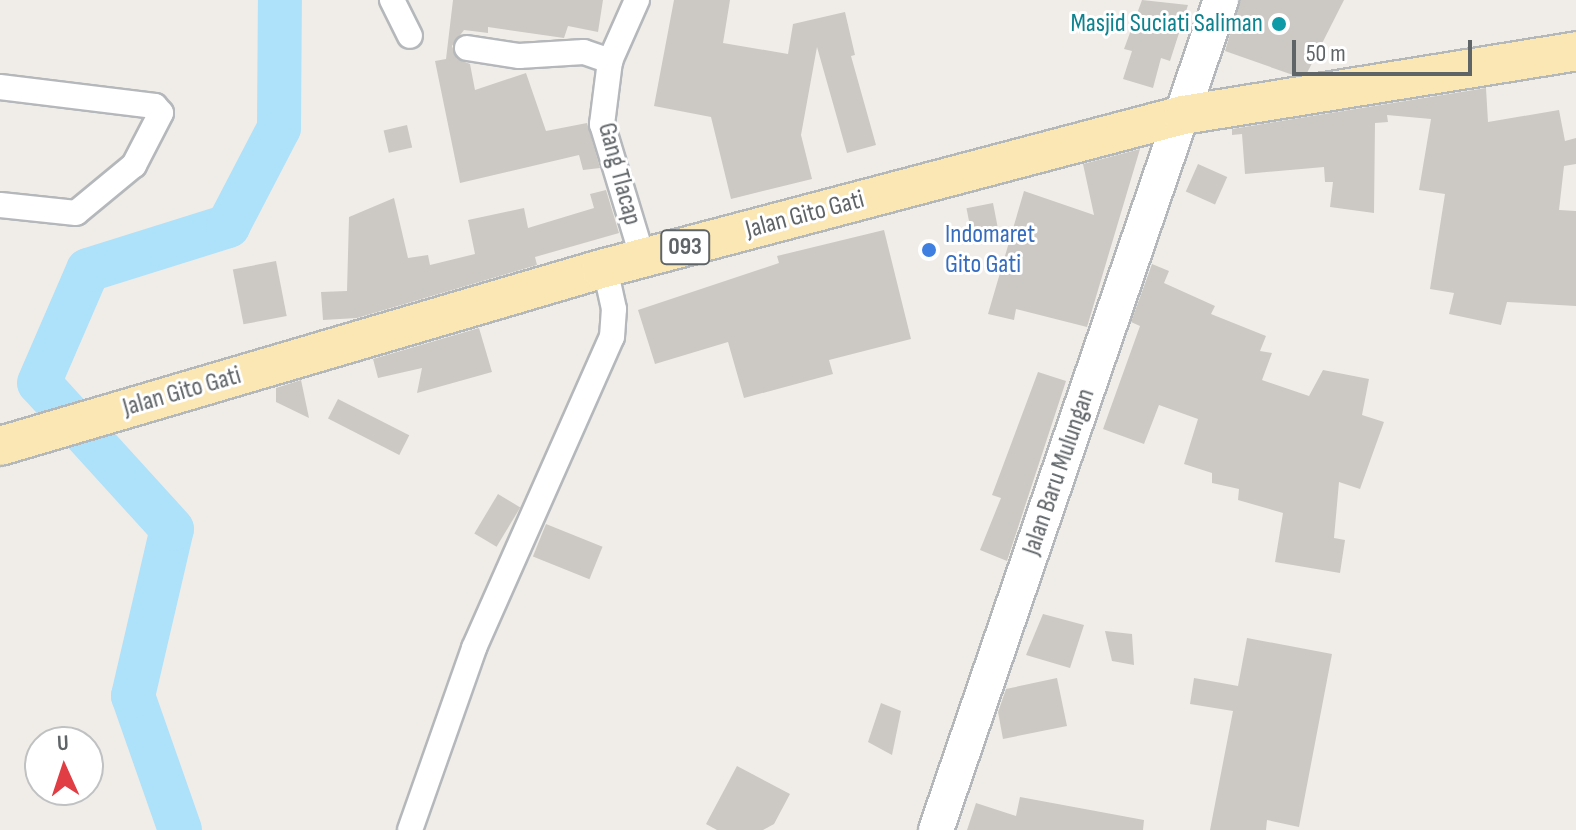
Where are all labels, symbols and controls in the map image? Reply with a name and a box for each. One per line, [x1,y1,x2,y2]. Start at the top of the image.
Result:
place label: Masjid Suciati Saliman [1070,8,1263,40]
marker: Masjid Suciati Saliman [1270,15,1288,33]
scale bar [1296,24,1476,74]
text: 50 m [1306,39,1346,68]
street label: Gang Tlacap [590,119,648,229]
street label: Jalan Gito Gati [742,184,868,246]
place label: Indomaret Gito Gati [945,219,1035,280]
road number: 093 [659,227,711,267]
marker: Indomaret Gito Gati [920,241,938,259]
street label: Jalan Gito Gati [119,360,245,424]
street label: Jalan Baru Mulungan [1016,385,1102,559]
north arrow [24,726,104,806]
text: U [56,730,69,757]

